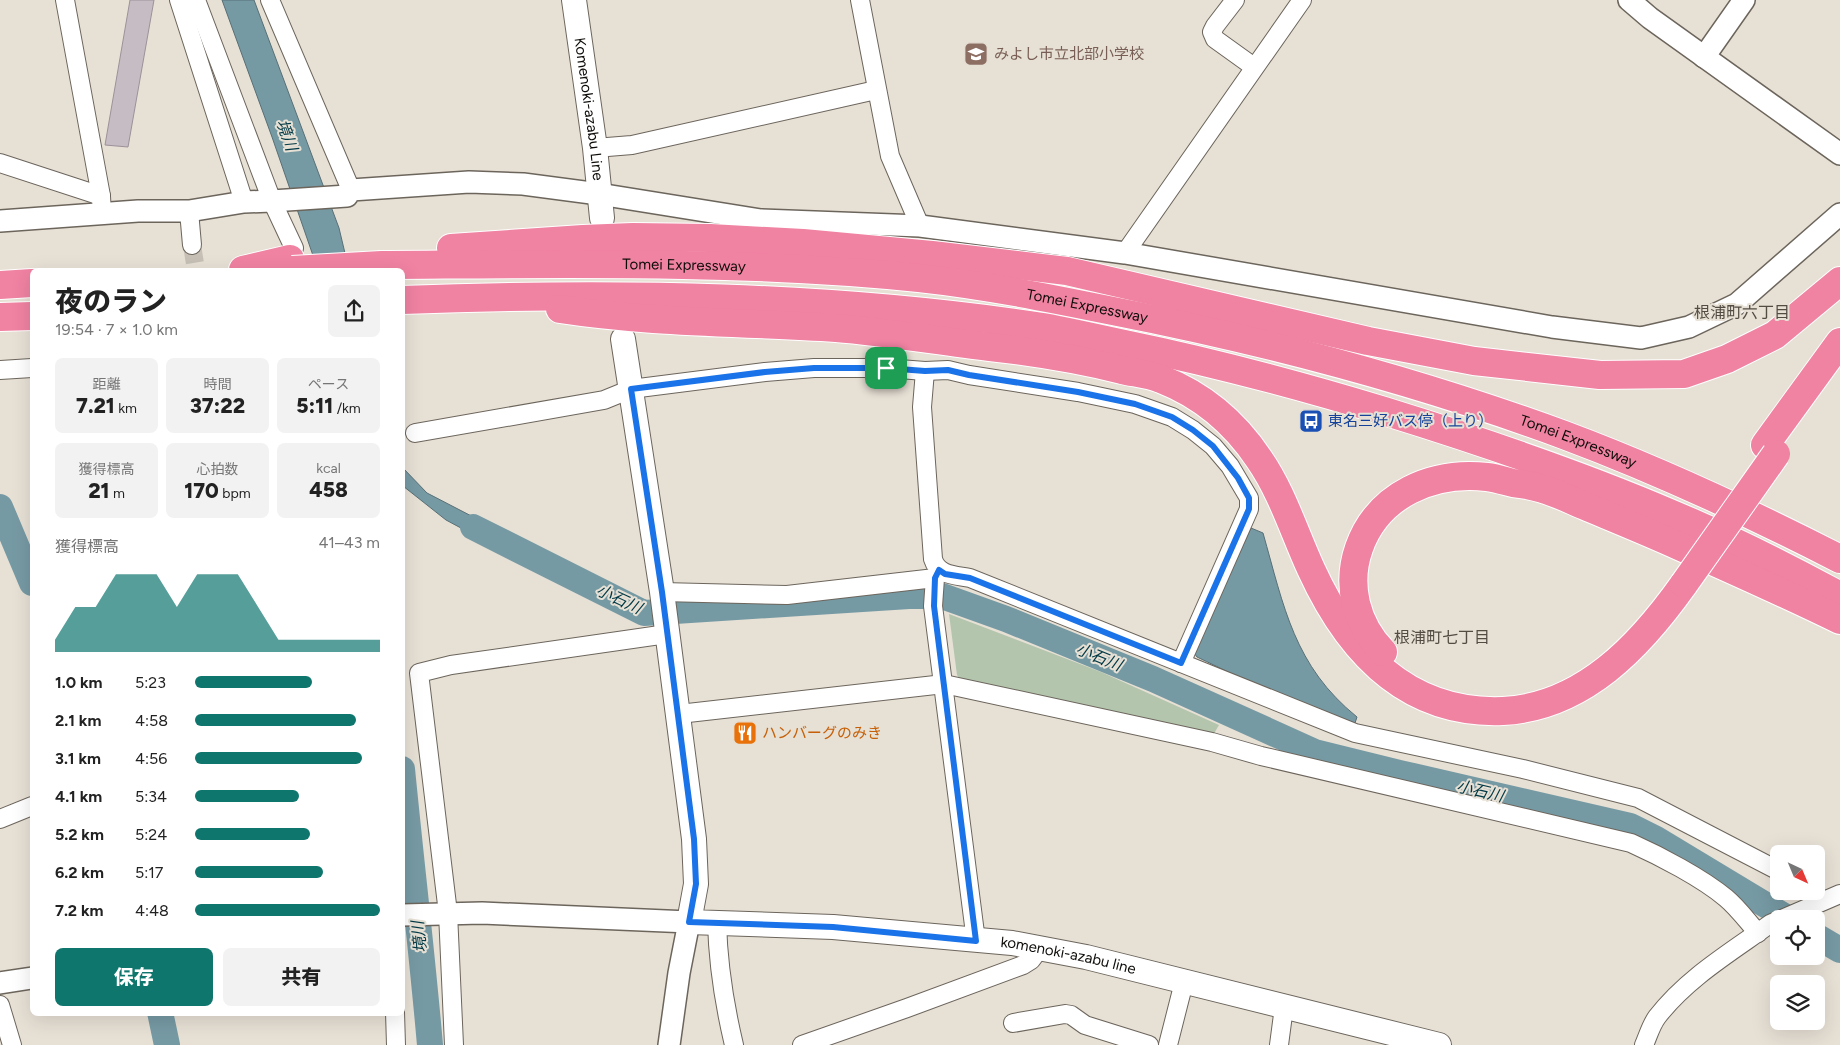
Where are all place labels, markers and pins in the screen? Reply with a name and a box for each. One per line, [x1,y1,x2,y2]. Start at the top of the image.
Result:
school or university icon: みよし市立北部小学校 [963,41,989,67]
place label: みよし市立北部小学校 [994,45,1144,63]
pin [865,347,907,389]
bus stop icon: 東名三好バス停（上り） [1298,408,1324,434]
place label: 東名三好バス停（上り） [1328,412,1493,430]
restaurant icon: ハンバーグのみき [732,720,758,746]
place label: ハンバーグのみき [762,724,882,742]

